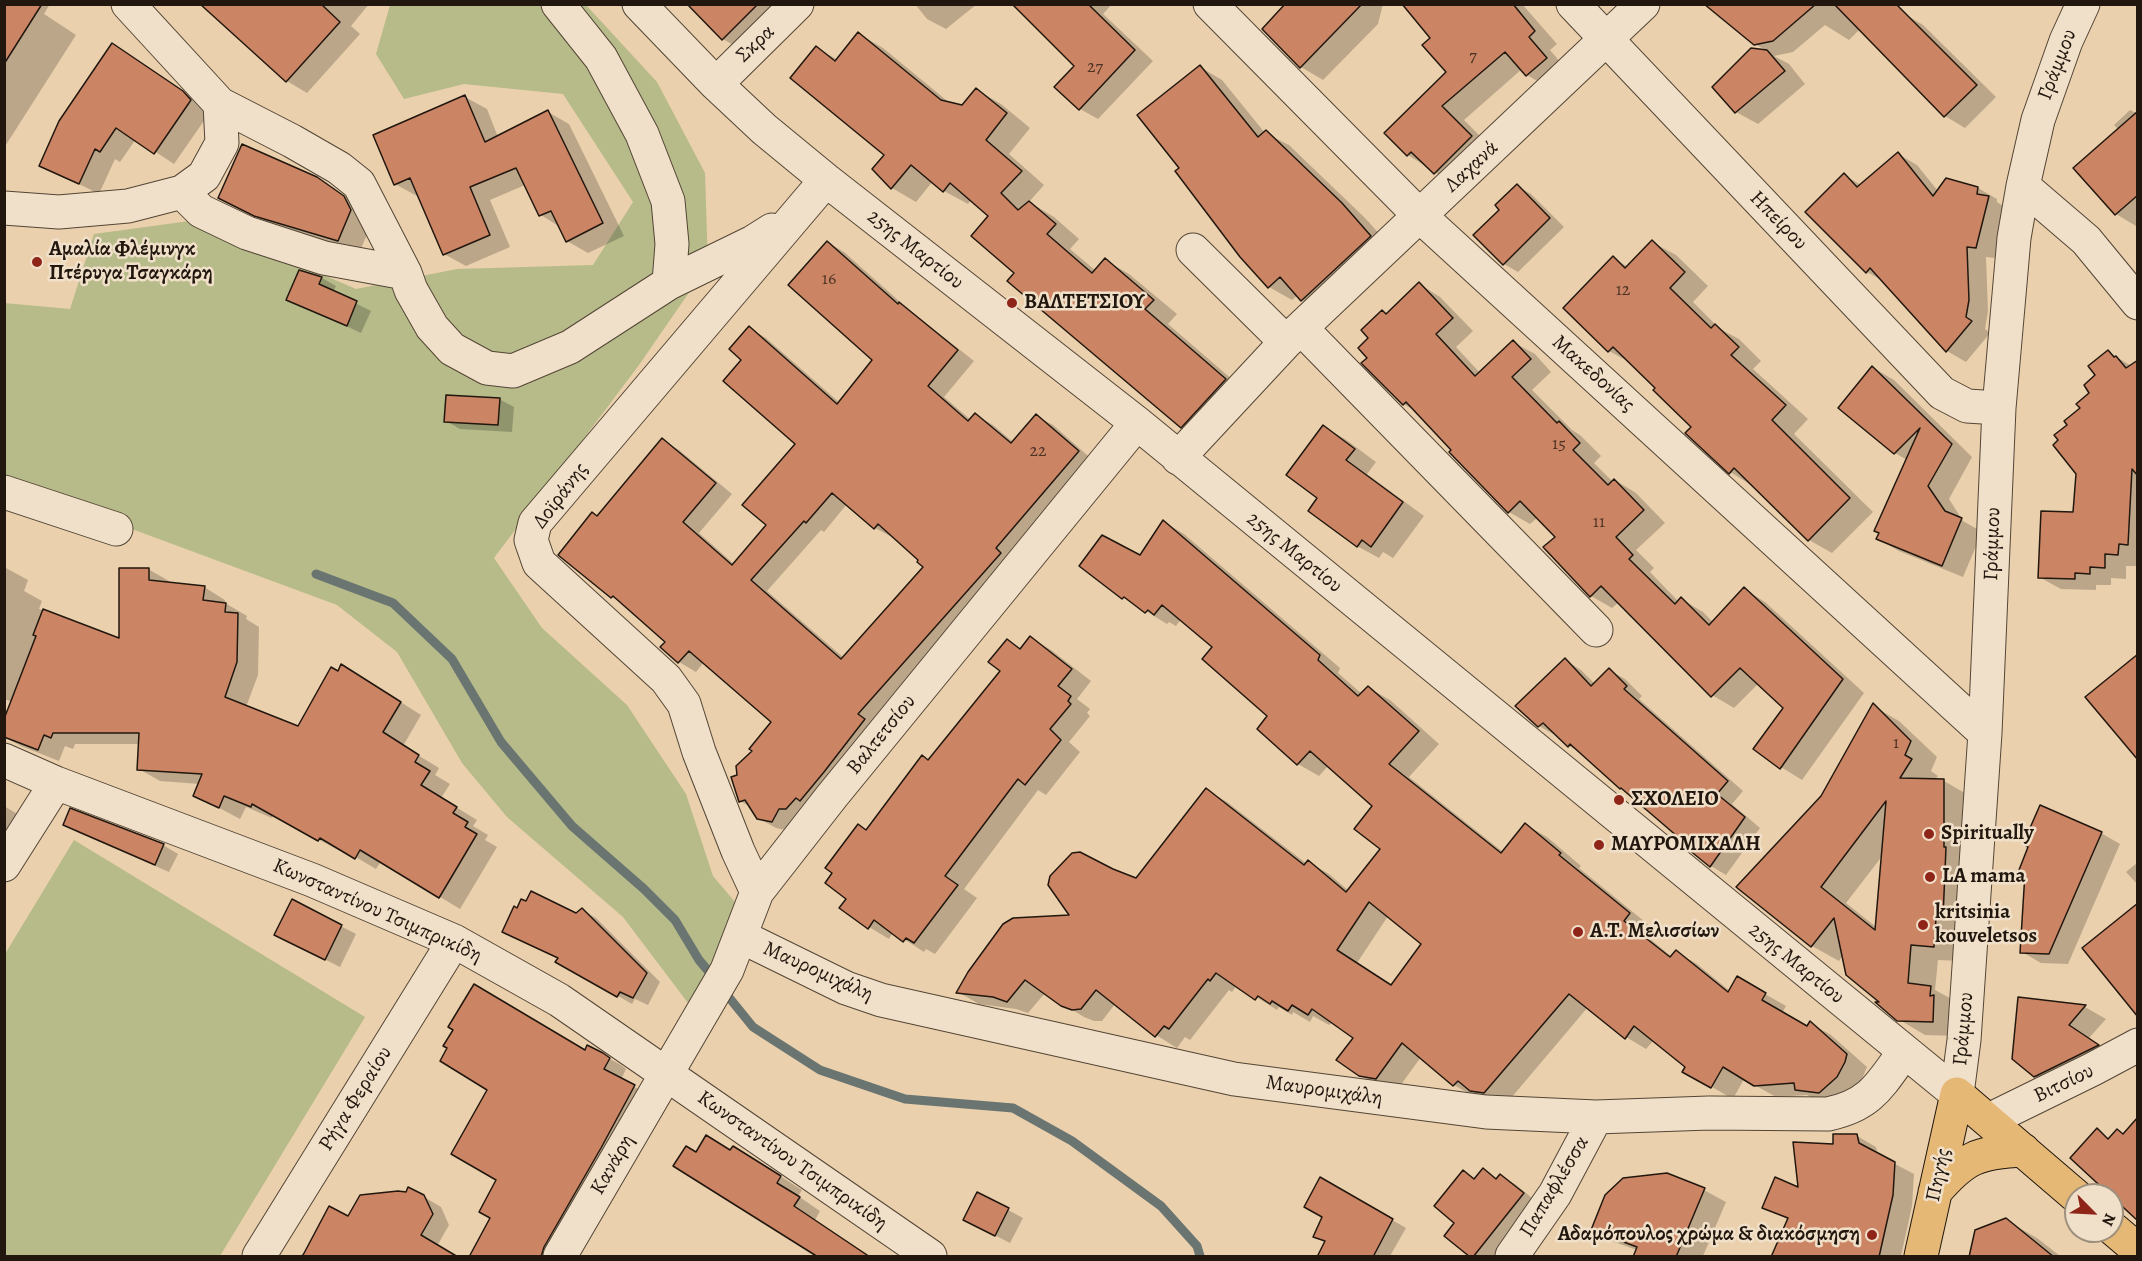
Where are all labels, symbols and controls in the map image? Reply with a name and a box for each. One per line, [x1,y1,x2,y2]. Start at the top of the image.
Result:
street label: Σκρα [731,20,781,68]
street label: Γράμμου [2033,26,2083,104]
house number: 7 [1469,46,1477,68]
house number: 27 [1087,57,1103,79]
street label: Λαχανά [1440,136,1504,198]
street label: Ηπείρου [1744,186,1812,256]
street label: 25ης Μαρτίου [862,205,968,295]
place label: Αμαλία Φλέμινγκ Πτέρυγα Τσαγκάρη [49,237,213,287]
marker: Αμαλία Φλέμινγκ Πτέρυγα Τσαγκάρη [30,255,44,269]
house number: 16 [822,269,836,291]
house number: 12 [1616,280,1630,302]
place label: ΒΑΛΤΕΤΣΙΟΥ [1024,290,1145,316]
marker: ΒΑΛΤΕΤΣΙΟΥ [1005,296,1019,310]
street label: Μακεδονίας [1546,330,1640,418]
house number: 15 [1552,434,1566,456]
house number: 22 [1029,441,1047,463]
street label: Δοϊράνης [528,458,594,534]
street label: 25ης Μαρτίου [1241,507,1347,599]
street label: Γράμμου [1979,507,2007,581]
house number: 11 [1593,512,1605,534]
street label: Βαλτετσίου [842,690,922,780]
house number: 1 [1893,733,1899,755]
place label: ΣΧΟΛΕΙΟ [1631,787,1719,813]
marker: ΣΧΟΛΕΙΟ [1612,793,1626,807]
place label: Spiritually [1941,821,2034,847]
marker: Spiritually [1922,827,1936,841]
place label: ΜΑΥΡΟΜΙΧΑΛΗ [1611,832,1761,858]
marker: ΜΑΥΡΟΜΙΧΑΛΗ [1592,838,1606,852]
street label: Κωνσταντίνου Τσιμπρικίδη [268,853,486,969]
place label: LA mama [1942,864,2026,890]
marker: LA mama [1923,870,1937,884]
place label: kritsinia kouveletsos [1935,900,2037,950]
street label: 25ης Μαρτίου [1743,918,1849,1010]
marker: kritsinia kouveletsos [1916,918,1930,932]
place label: Α.Τ. Μελισσίων [1590,919,1719,945]
marker: Α.Τ. Μελισσίων [1571,925,1585,939]
street label: Μαυρομιχάλη [759,937,877,1007]
street label: Γράμμου [1948,991,1980,1067]
street label: Ρήγα Φεραίου [314,1042,398,1156]
street label: Βιτσίου [2030,1059,2098,1109]
street label: Μαυρομιχάλη [1264,1070,1384,1112]
street label: Κωνσταντίνου Τσιμπρικίδη [692,1086,892,1236]
street label: Κανάρη [586,1130,640,1200]
street label: Παπαφλέσσα [1515,1132,1595,1242]
street label: Πηγής [1921,1146,1957,1204]
north arrow [2064,1183,2124,1243]
text: N [2096,1210,2121,1229]
place label: Αδαμόπουλος χρώμα & διακόσμηση [1558,1222,1860,1248]
marker: Αδαμόπουλος χρώμα & διακόσμηση [1865,1228,1879,1242]

